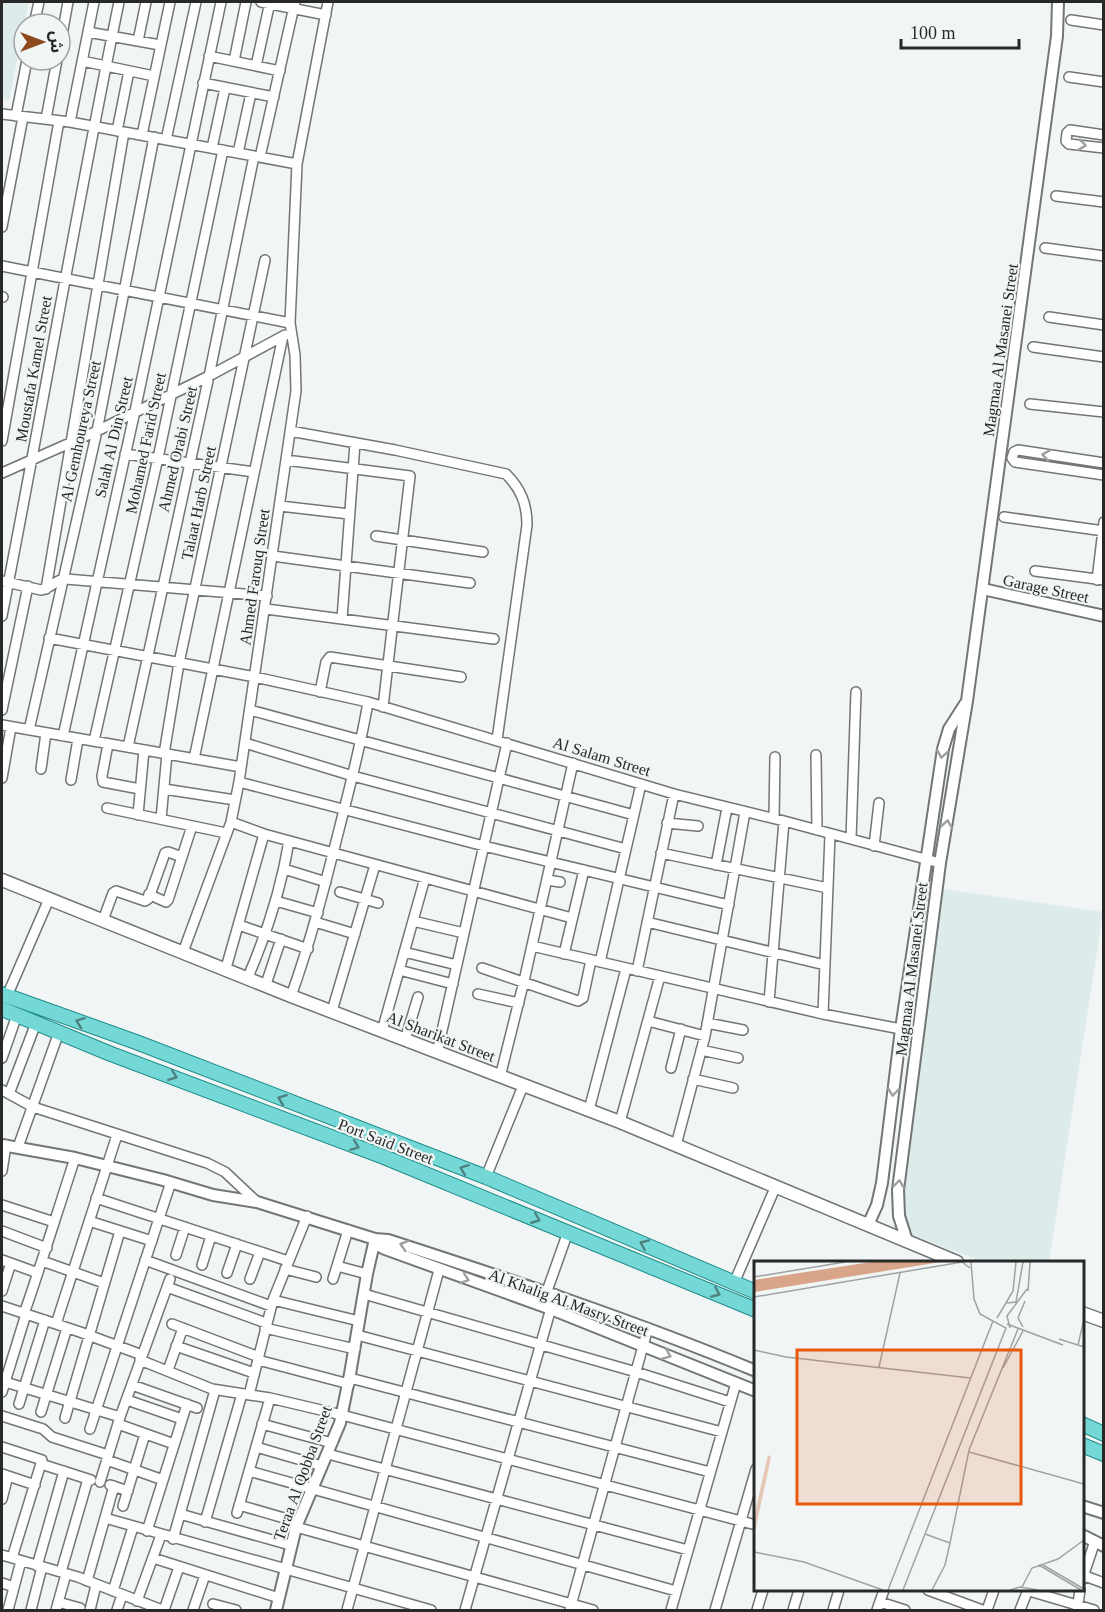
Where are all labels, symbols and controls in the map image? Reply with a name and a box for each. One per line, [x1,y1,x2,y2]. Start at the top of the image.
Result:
north arrow [12,12,72,72]
scale bar [901,12,1020,50]
text: 100 m [910,23,956,43]
text: ش [47,31,65,53]
one-way arrow [1077,139,1086,151]
street label: Magmaa Al Masanei Street [980,262,1022,438]
street label: Moustafa Kamel Street [12,294,55,444]
street label: Al Gemhoureya Street [57,358,105,503]
street label: Mohamed Farid Street [122,370,169,515]
street label: Salah Al Din Street [91,374,136,499]
street label: Ahmed Orabi Street [155,384,200,514]
street label: Talaat Harb Street [178,444,219,562]
one-way arrow [1041,449,1051,462]
street label: Ahmed Farouq Street [236,507,274,647]
street label: Garage Street [1001,571,1091,607]
street label: Al Salam Street [551,734,653,780]
one-way arrow [936,748,949,758]
one-way arrow [940,820,952,829]
street label: Magmaa Al Masanei Street [892,881,932,1057]
street label: Al Sharikat Street [384,1008,498,1065]
one-way arrow [75,1017,86,1029]
one-way arrow [167,1069,178,1081]
one-way arrow [888,1088,900,1097]
one-way arrow [277,1094,288,1106]
street label: Port Said Street [336,1116,436,1168]
one-way arrow [349,1139,360,1151]
one-way arrow [459,1164,470,1176]
one-way arrow [892,1180,905,1189]
one-way arrow [530,1212,541,1224]
one-way arrow [399,1240,410,1252]
one-way arrow [639,1240,650,1252]
inset map [754,1261,1084,1591]
street label: Al Khalig Al Masry Street [486,1266,652,1340]
one-way arrow [459,1272,470,1285]
one-way arrow [710,1286,721,1298]
one-way arrow [661,1348,672,1360]
street label: Teraa Al Qobba Street [270,1403,335,1543]

